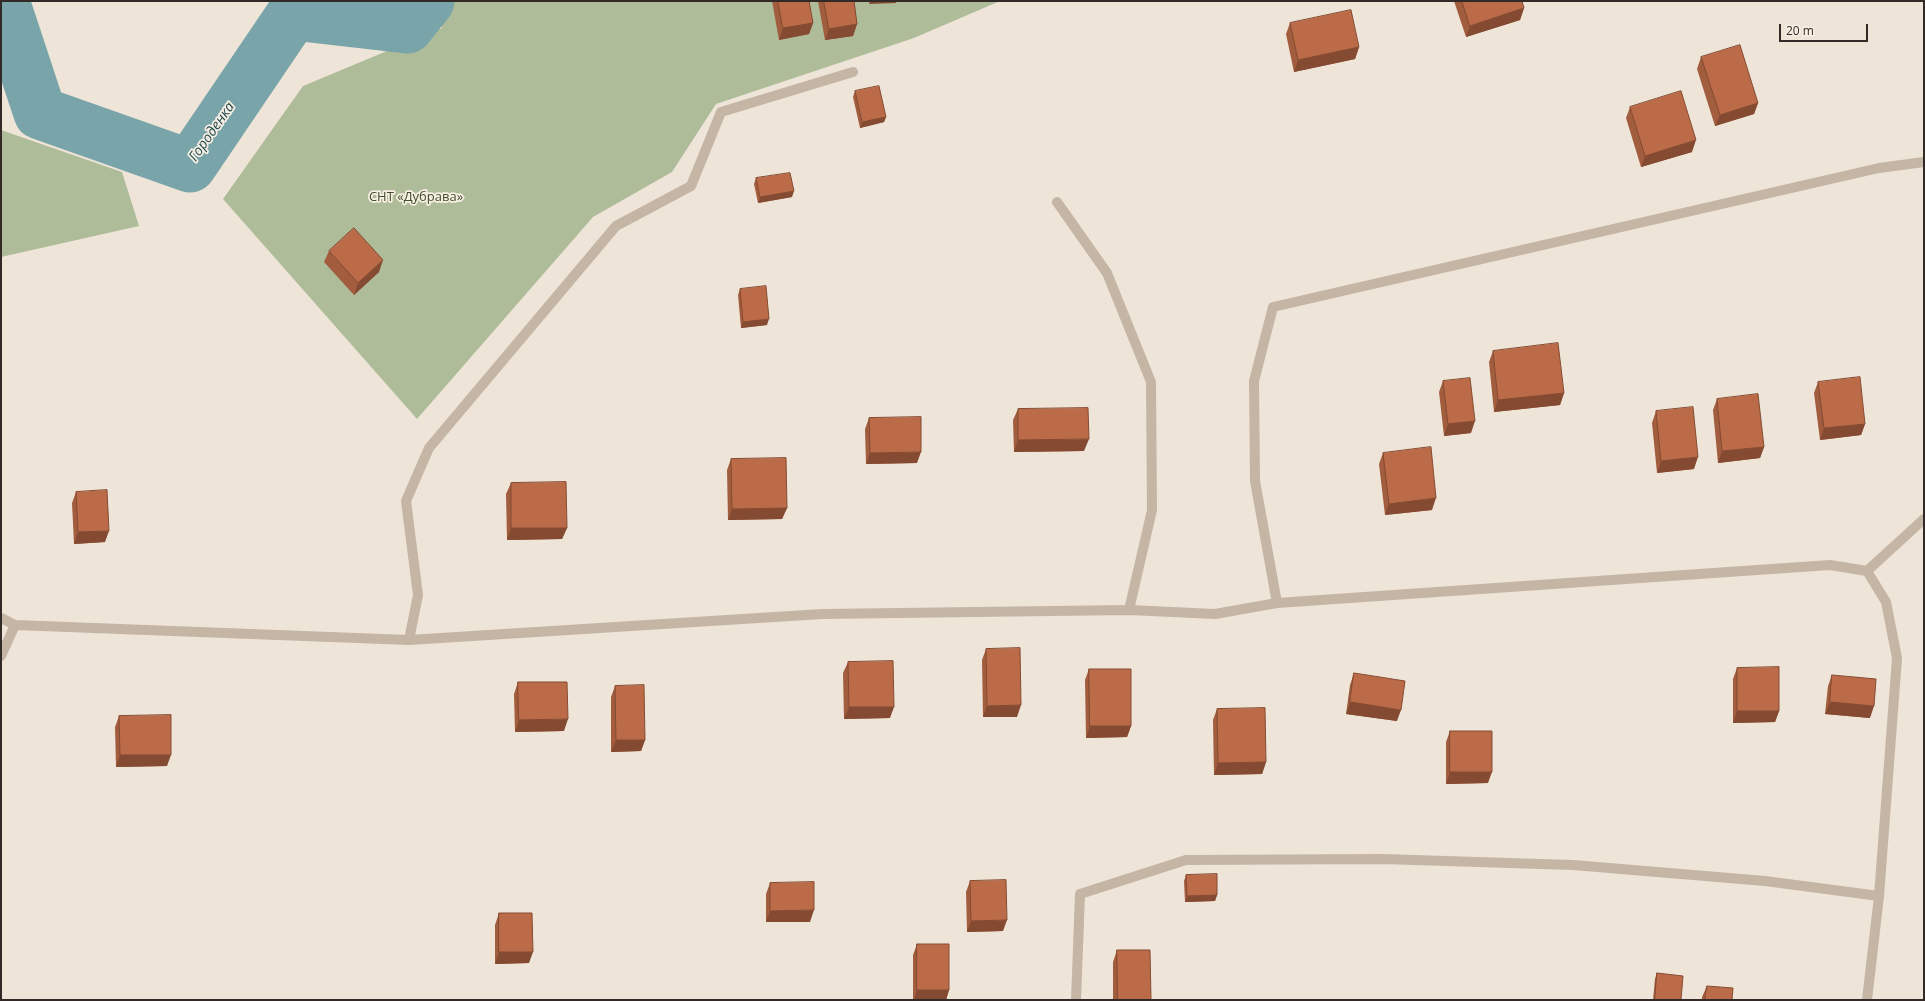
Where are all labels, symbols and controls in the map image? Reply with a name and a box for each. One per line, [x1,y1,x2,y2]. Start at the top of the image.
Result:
scale bar [1781,16,1870,42]
text: 20 m [1786,22,1814,39]
water label: Городенка [186,99,238,165]
park label: СНТ «Дубрава» [369,189,463,205]

